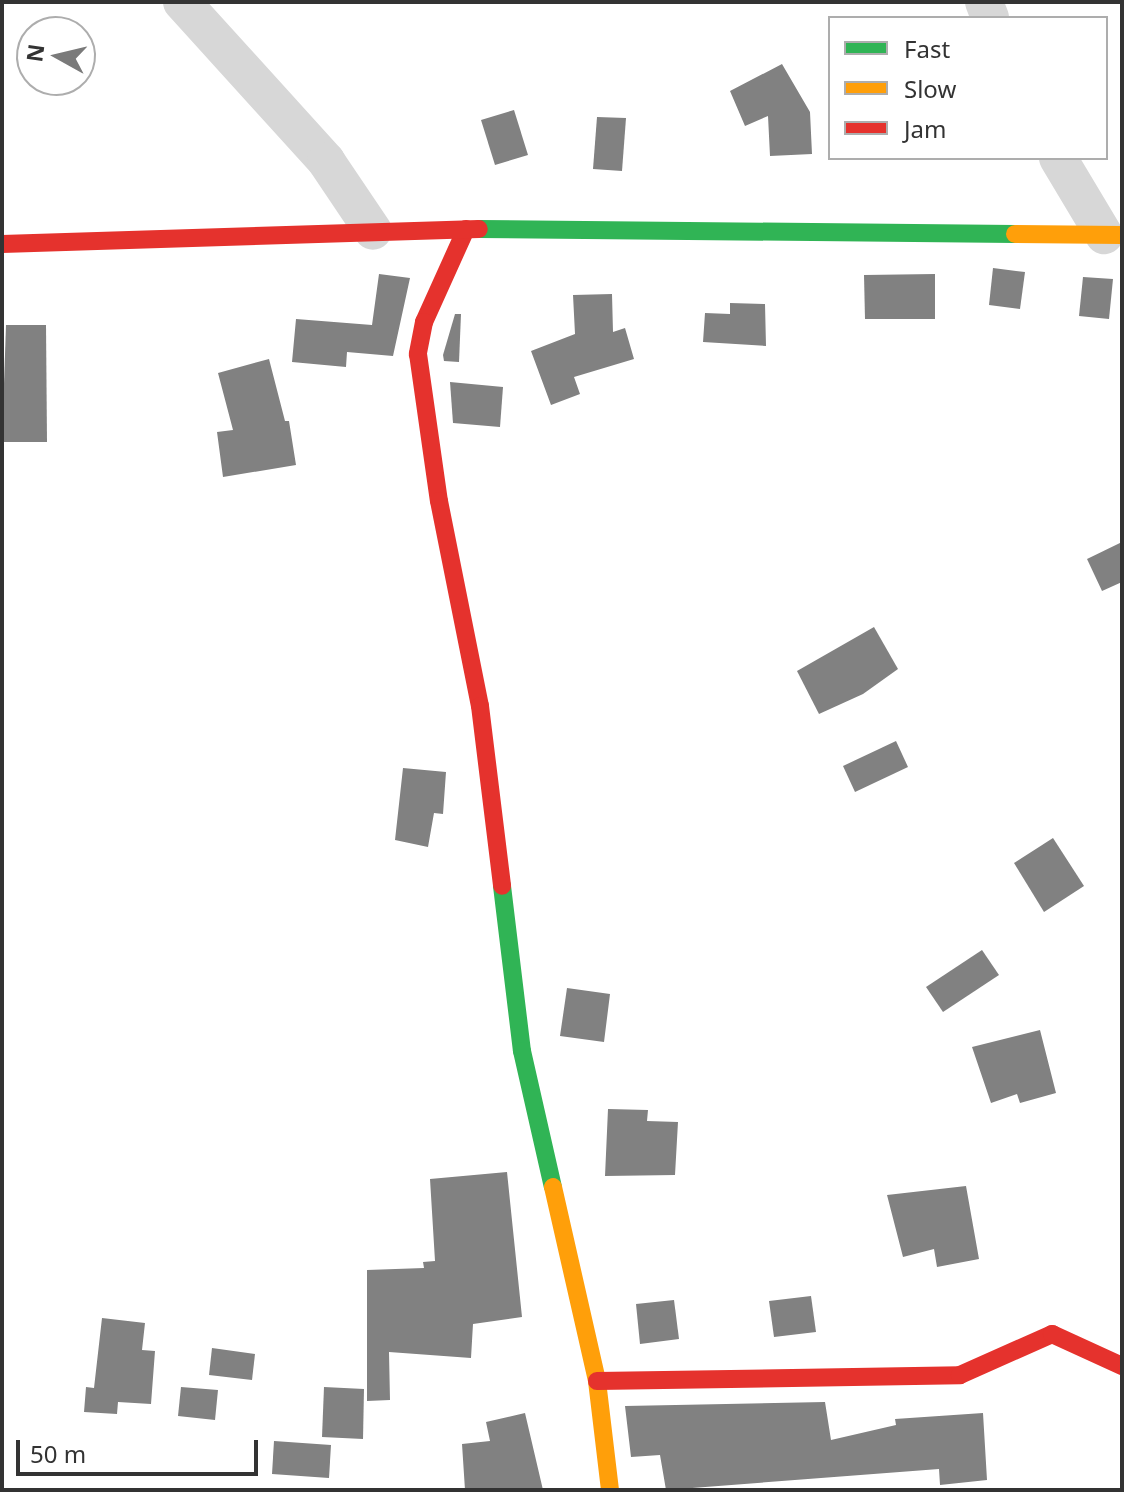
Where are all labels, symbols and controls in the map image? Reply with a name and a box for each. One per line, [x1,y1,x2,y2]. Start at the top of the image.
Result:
north arrow [16,16,96,96]
legend [828,16,1108,160]
text: Fast [904,32,950,65]
text: N [18,42,50,64]
text: Slow [904,72,956,105]
text: Jam [904,112,946,145]
scale bar [20,1424,262,1474]
text: 50 m [30,1437,86,1470]

